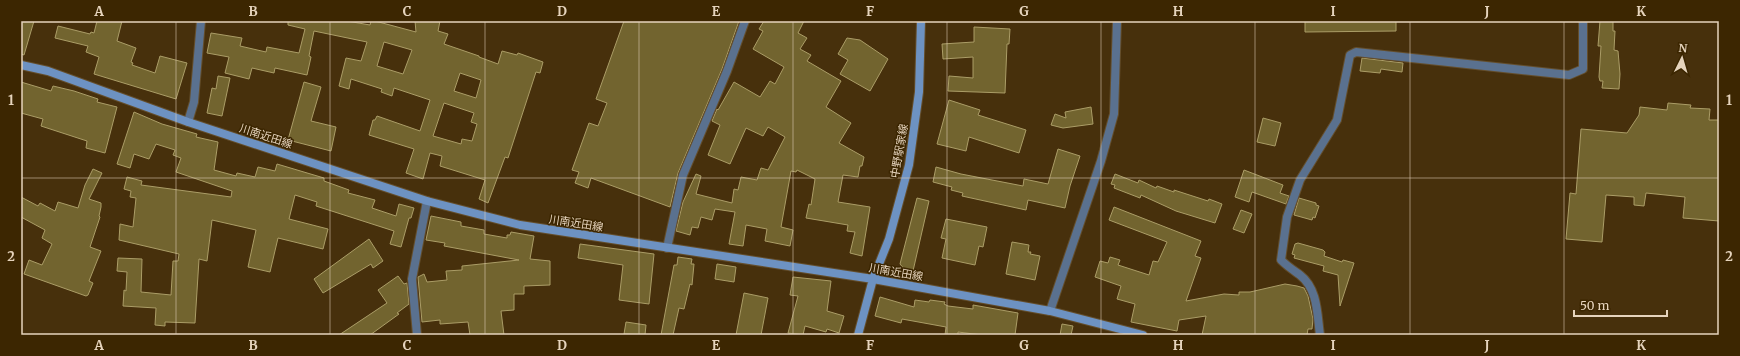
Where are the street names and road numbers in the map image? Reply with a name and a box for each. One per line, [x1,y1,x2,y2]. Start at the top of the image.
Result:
street label: 川南近田線 [238,121,294,151]
street label: 中野駅家線 [887,123,911,179]
street label: 川南近田線 [548,212,604,234]
street label: 川南近田線 [868,260,924,284]

